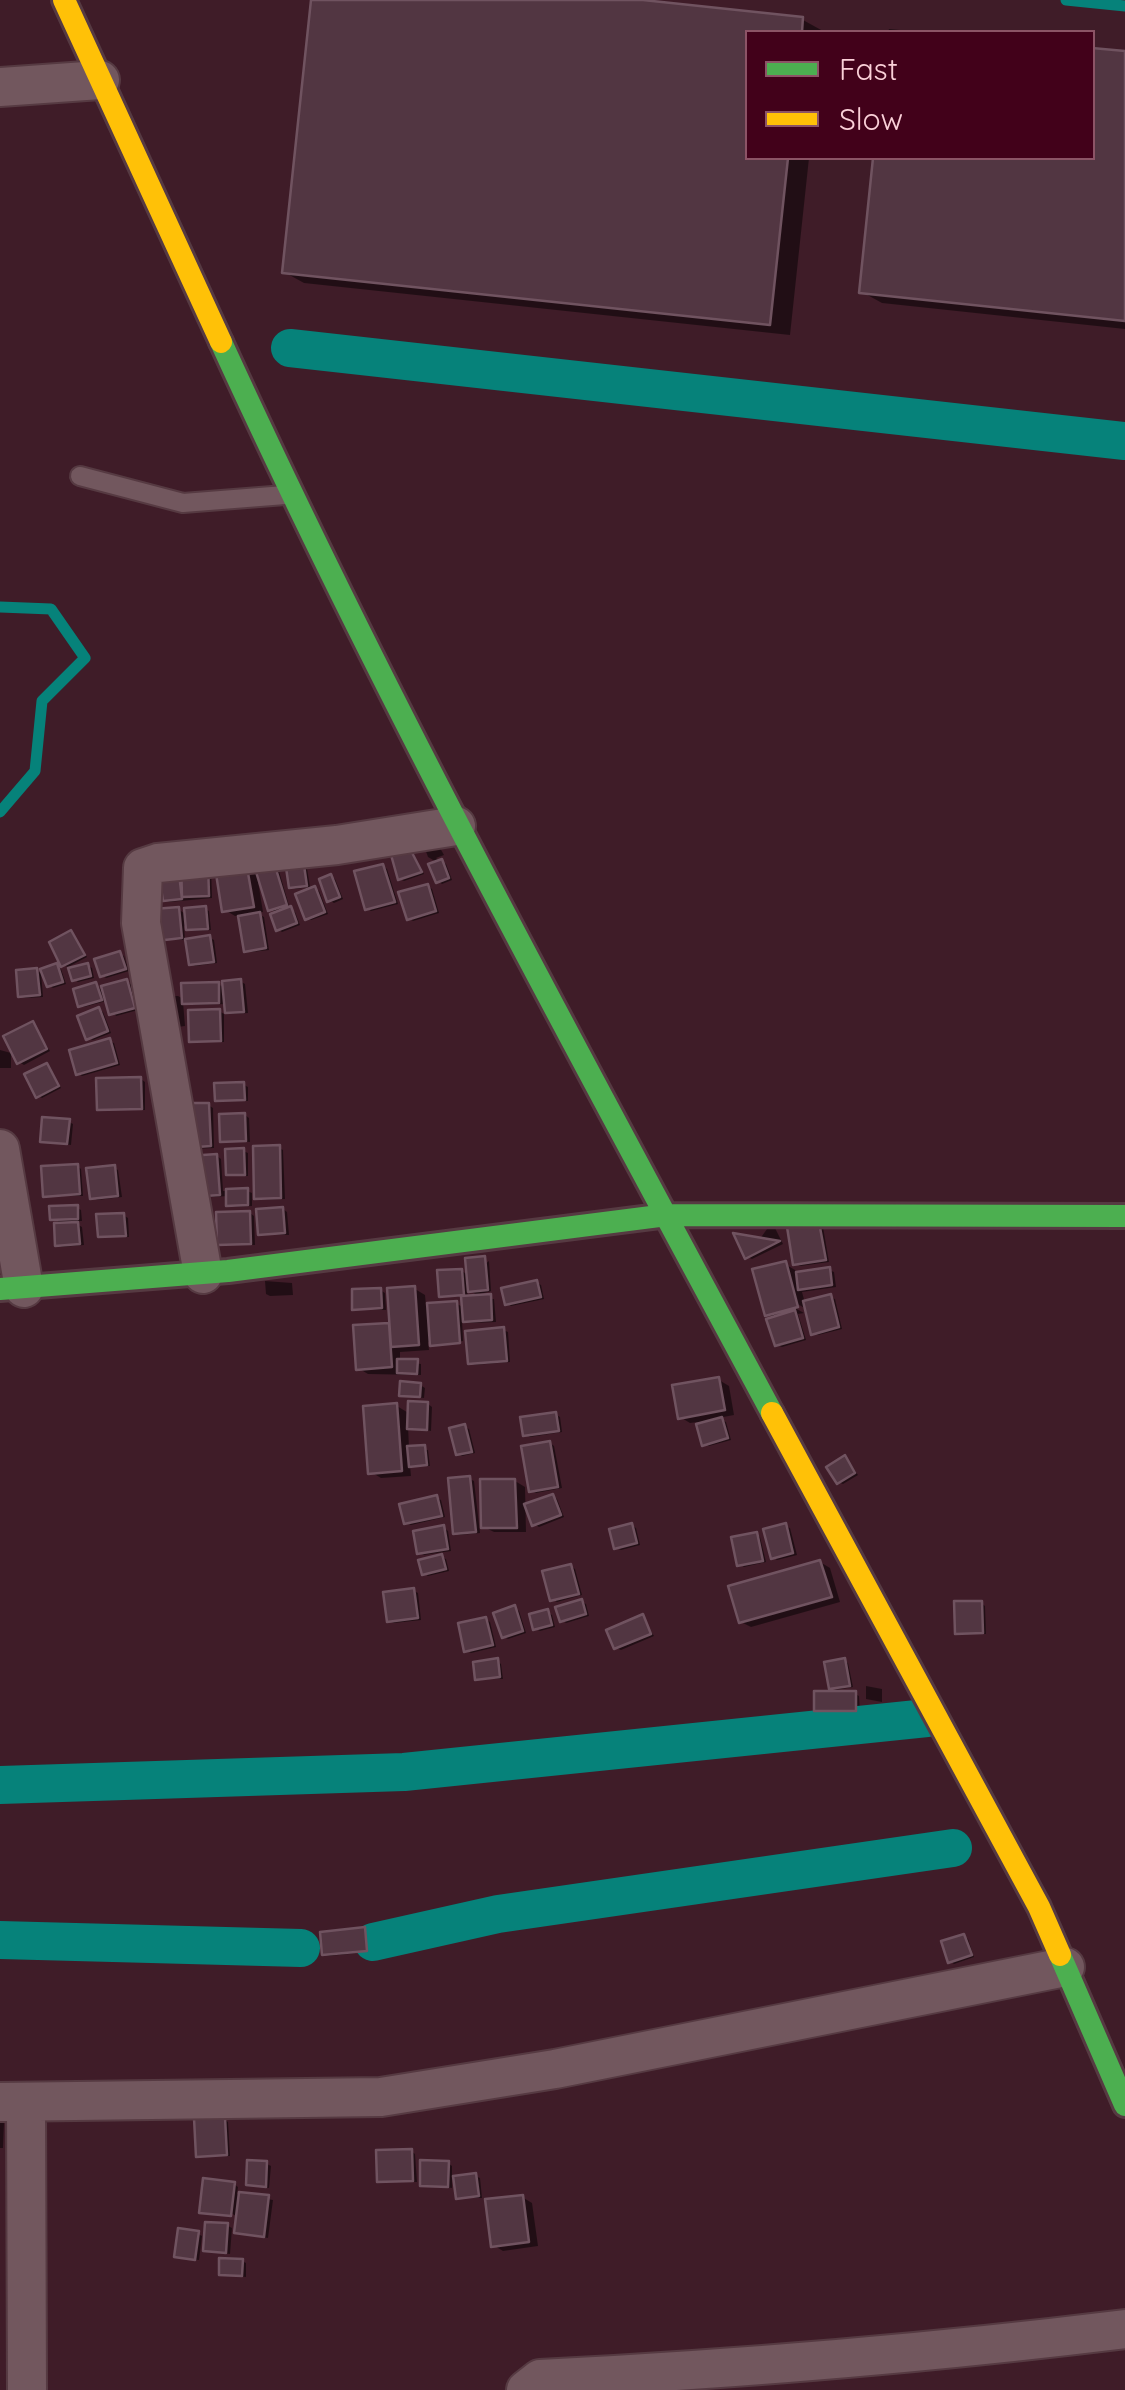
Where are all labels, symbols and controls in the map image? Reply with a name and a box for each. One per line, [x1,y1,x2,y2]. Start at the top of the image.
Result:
legend [745,30,1095,160]
text: Fast [839,50,898,88]
text: Slow [839,100,903,138]

